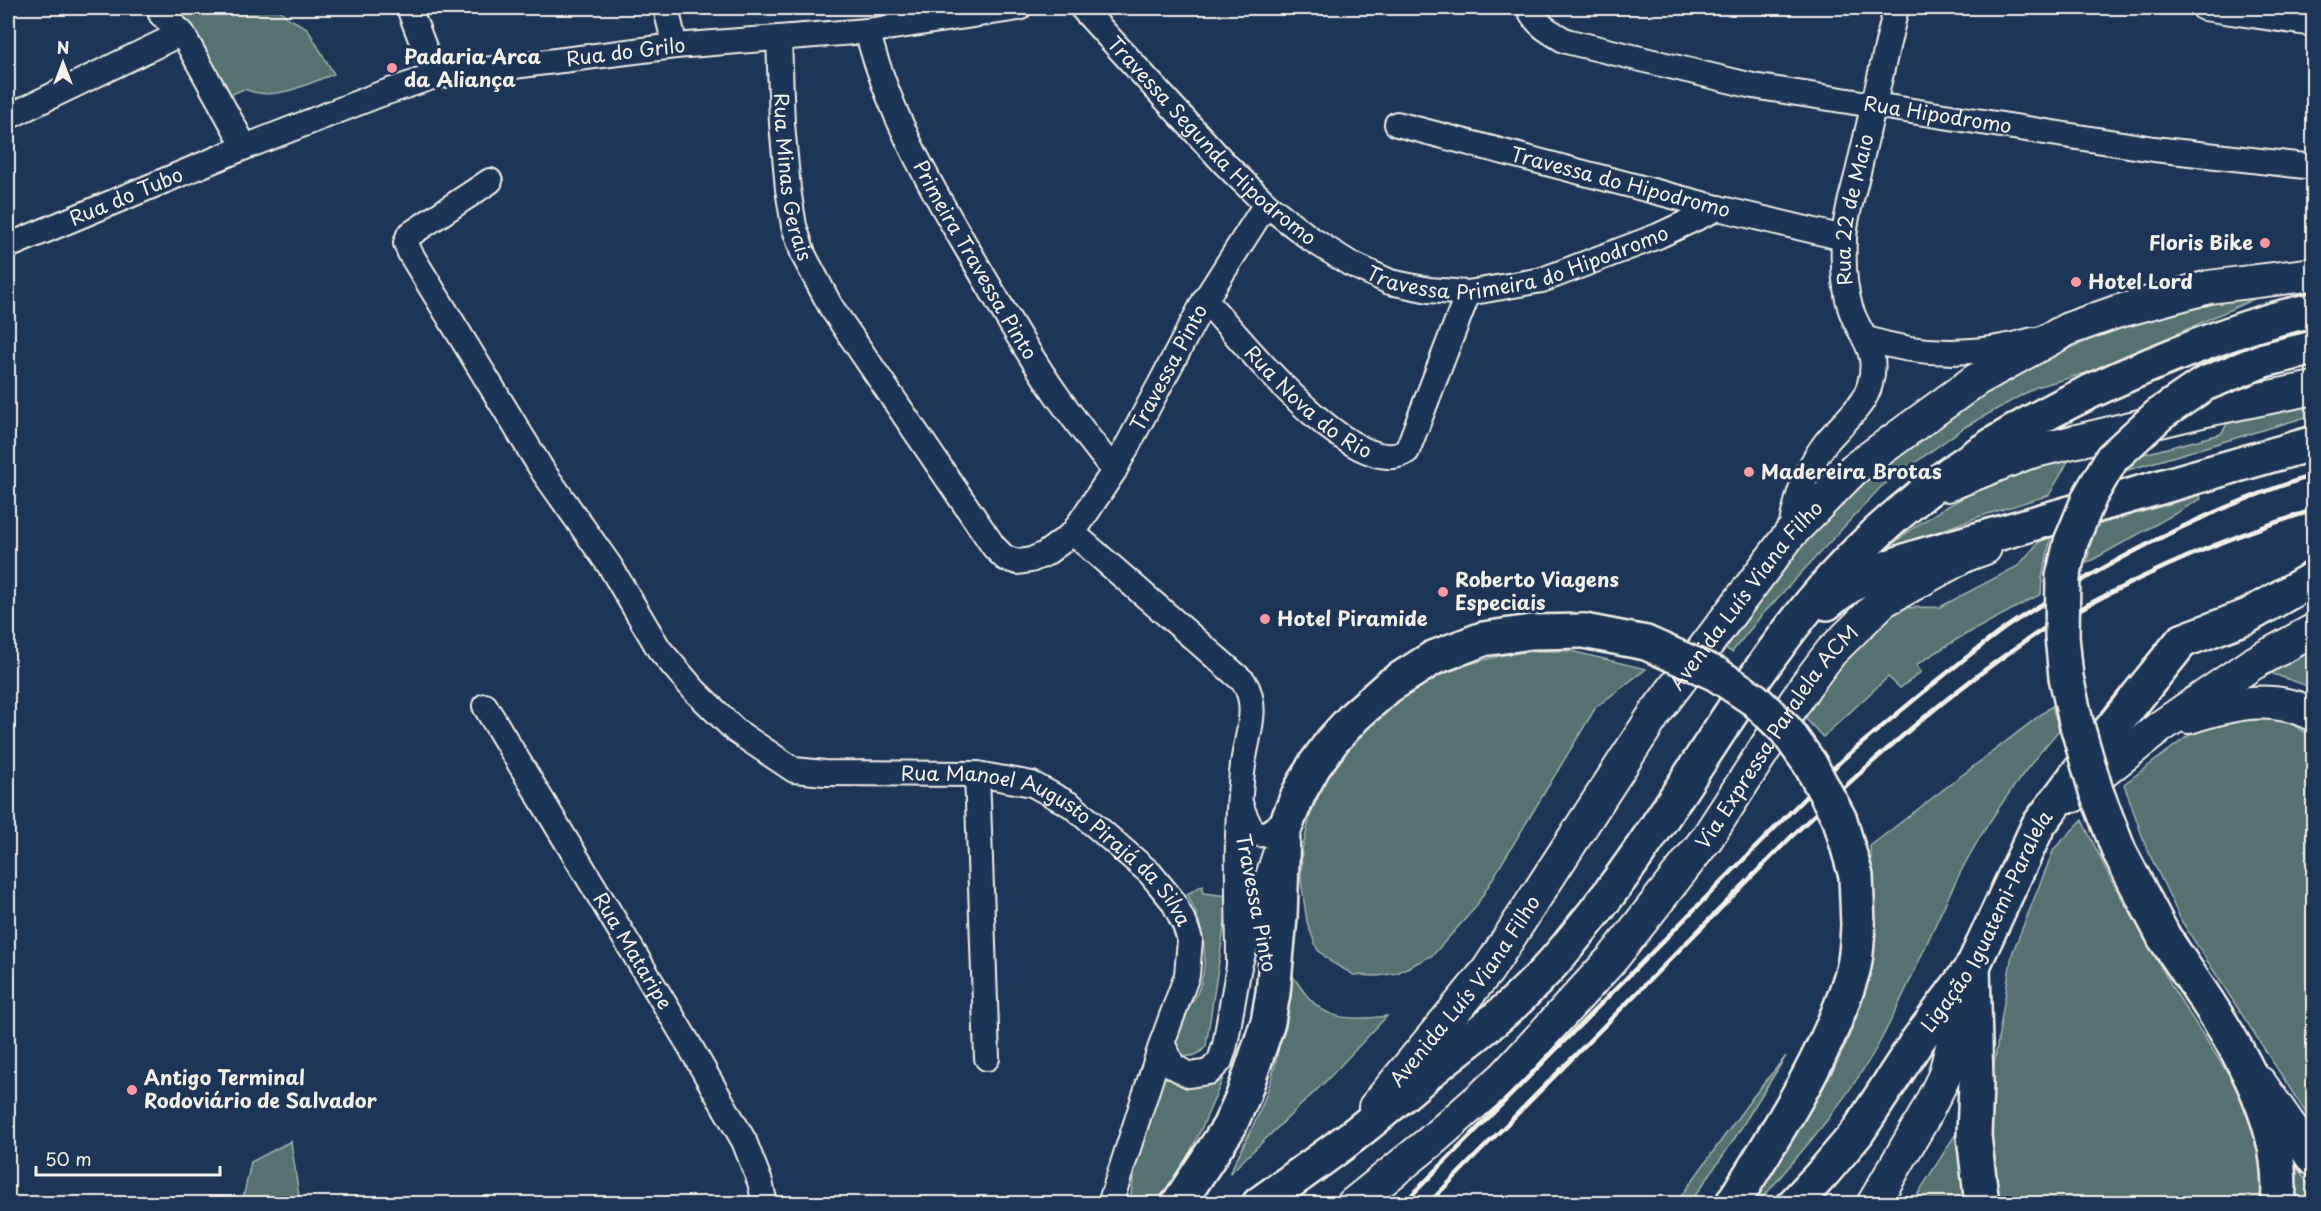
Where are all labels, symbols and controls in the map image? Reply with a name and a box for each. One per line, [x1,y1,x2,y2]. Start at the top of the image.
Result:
street label: Rua do Grilo [564,29,686,73]
street label: Travessa Segunda Hipodromo [1101,29,1323,252]
north arrow [33,33,93,93]
text: N [57,35,69,59]
place label: Padaria Arca da Aliança [404,41,542,94]
marker: Padaria Arca da Aliança [385,61,399,75]
street label: Rua Hipodromo [1862,88,2014,140]
street label: Rua Minas Gerais [767,92,821,265]
street label: Rua 22 de Maio [1828,131,1881,287]
street label: Travessa do Hipodromo [1508,138,1734,224]
street label: Primeira Travessa Pinto [906,154,1045,365]
street label: Rua do Tubo [64,159,187,233]
street label: Travessa Primeira do Hipodromo [1362,217,1673,307]
place label: Floris Bike [2149,227,2253,257]
marker: Floris Bike [2258,236,2272,250]
place label: Hotel Lord [2088,266,2193,296]
marker: Hotel Lord [2069,275,2083,289]
street label: Travessa Pinto [1122,298,1214,436]
street label: Rua Nova do Rio [1238,338,1377,465]
place label: Madereira Brotas [1761,456,1942,486]
marker: Madereira Brotas [1742,465,1756,479]
street label: Avenida Luís Viana Filho [1662,493,1829,696]
place label: Roberto Viagens Especiais [1455,564,1619,617]
marker: Roberto Viagens Especiais [1436,585,1450,599]
place label: Hotel Piramide [1277,603,1428,633]
marker: Hotel Piramide [1258,612,1272,626]
street label: Via Expressa Paralela ACM [1688,617,1864,855]
street label: Rua Manoel Augusto Pirajá da Silva [901,757,1200,932]
street label: Ligação Iguatemi-Paralela [1913,803,2059,1038]
street label: Travessa Pinto [1229,831,1285,974]
street label: Rua Mataripe [586,886,680,1015]
street label: Avenida Luís Viana Filho [1382,889,1547,1093]
place label: Antigo Terminal Rodoviário de Salvador [144,1062,377,1115]
marker: Antigo Terminal Rodoviário de Salvador [125,1083,139,1097]
scale bar [36,1139,220,1177]
text: 50 m [45,1145,92,1172]

